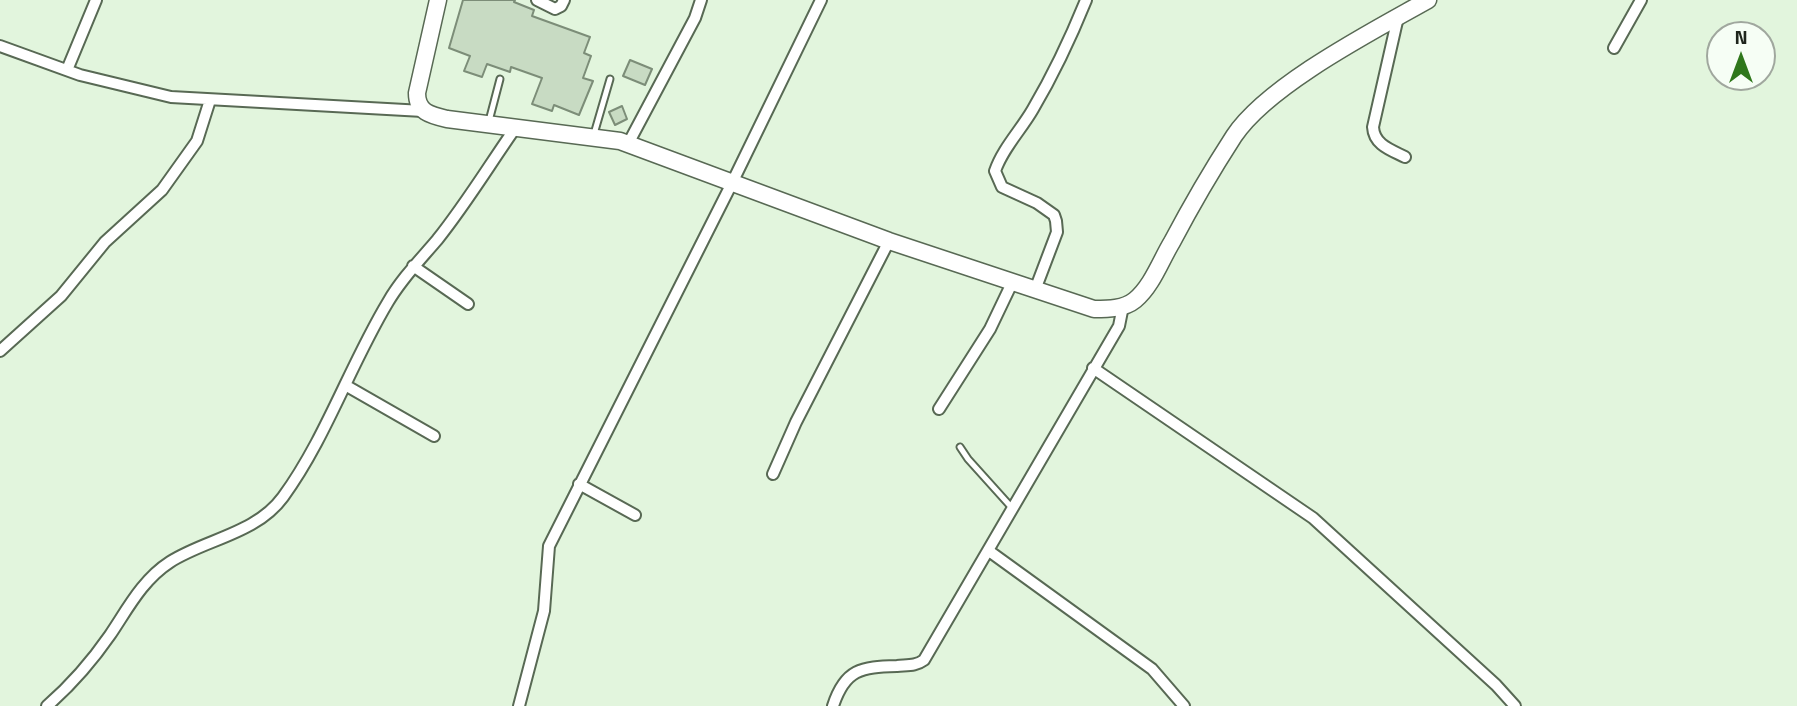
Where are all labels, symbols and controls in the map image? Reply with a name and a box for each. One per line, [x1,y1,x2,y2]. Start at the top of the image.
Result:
north arrow [1706,21,1776,91]
text: N [1734,22,1748,51]

